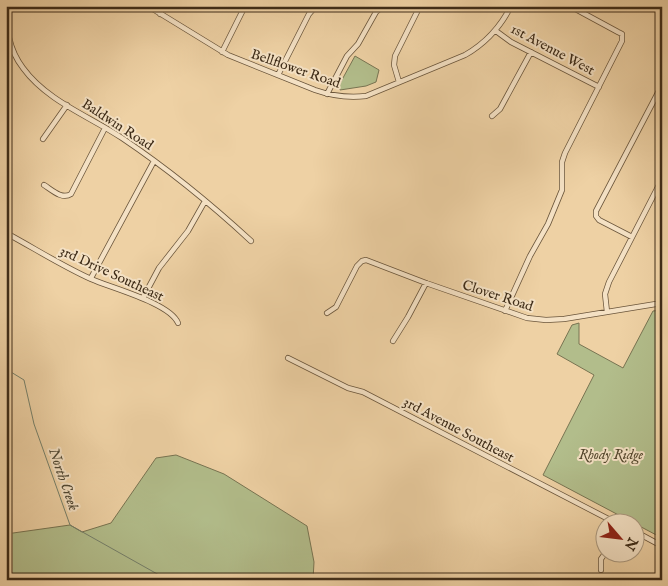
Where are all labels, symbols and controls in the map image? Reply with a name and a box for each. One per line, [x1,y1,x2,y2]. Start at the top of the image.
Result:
street label: 1st Avenue West [507,20,598,80]
street label: Bellflower Road [248,45,343,93]
street label: Baldwin Road [78,95,157,155]
street label: 3rd Drive Southeast [57,242,167,306]
street label: Clover Road [460,276,536,316]
street label: 3rd Avenue Southeast [400,393,517,467]
water label: North Creek [44,445,83,513]
park label: Rhody Ridge [579,446,644,465]
north arrow [596,514,646,564]
text: N [620,533,642,553]

